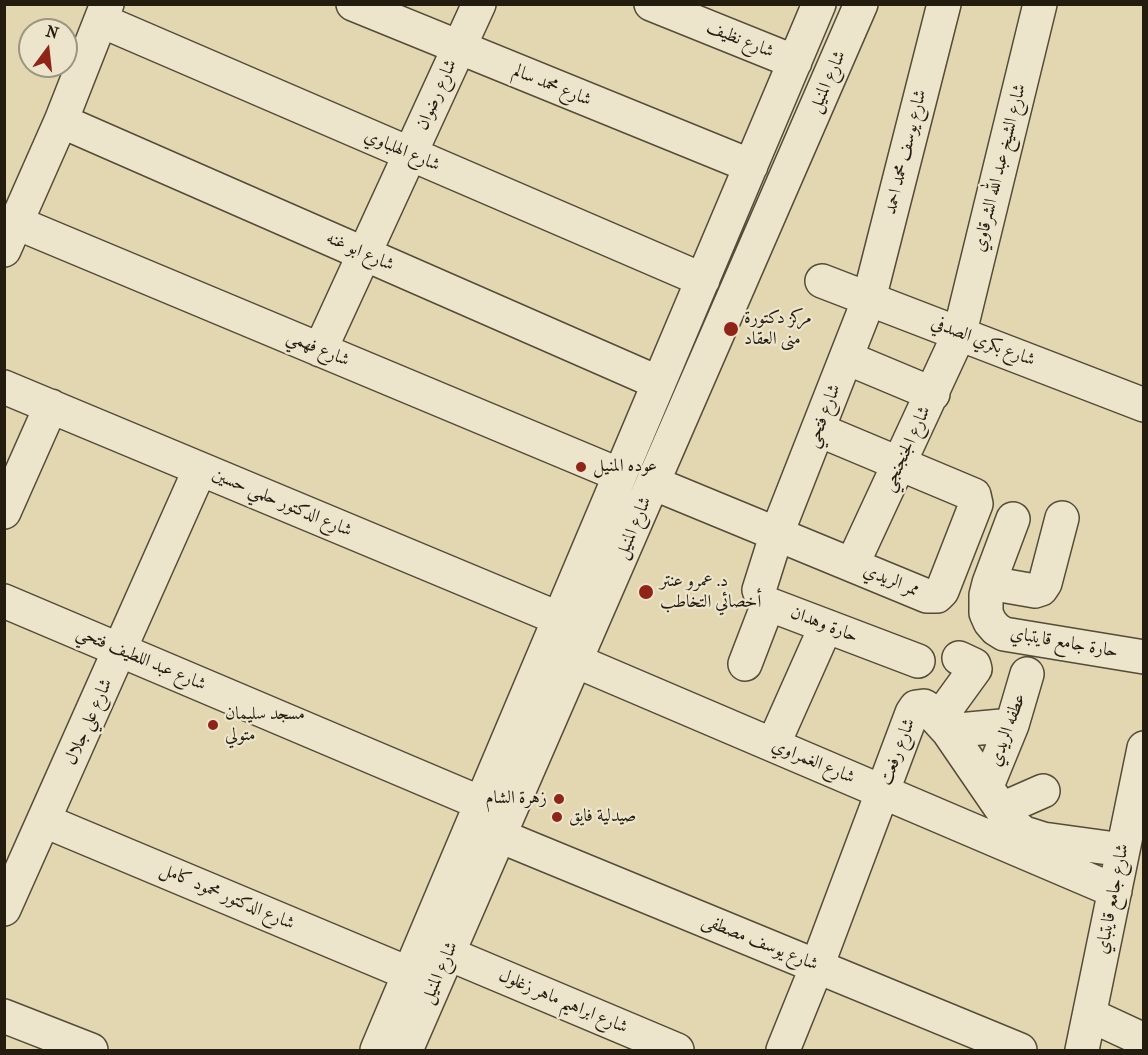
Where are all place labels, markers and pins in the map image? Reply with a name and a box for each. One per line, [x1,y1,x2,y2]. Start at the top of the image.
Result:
place label: مركز دكتورة منى العقاد [744,308,812,350]
marker: مركز دكتورة منى العقاد [722,320,740,338]
place label: عوده المنيل [593,456,657,478]
marker: عوده المنيل [574,460,588,474]
place label: د. عمرو عنتر أخصائي التخاطب [660,571,761,614]
marker: د. عمرو عنتر أخصائي التخاطب [637,583,655,601]
place label: مسجد سليمان متولي [225,704,305,746]
marker: مسجد سليمان متولي [206,718,220,732]
place label: زهرة الشام [485,788,547,810]
marker: زهرة الشام [552,792,566,806]
place label: صيدلية فايق [569,806,636,828]
marker: صيدلية فايق [550,810,564,824]

